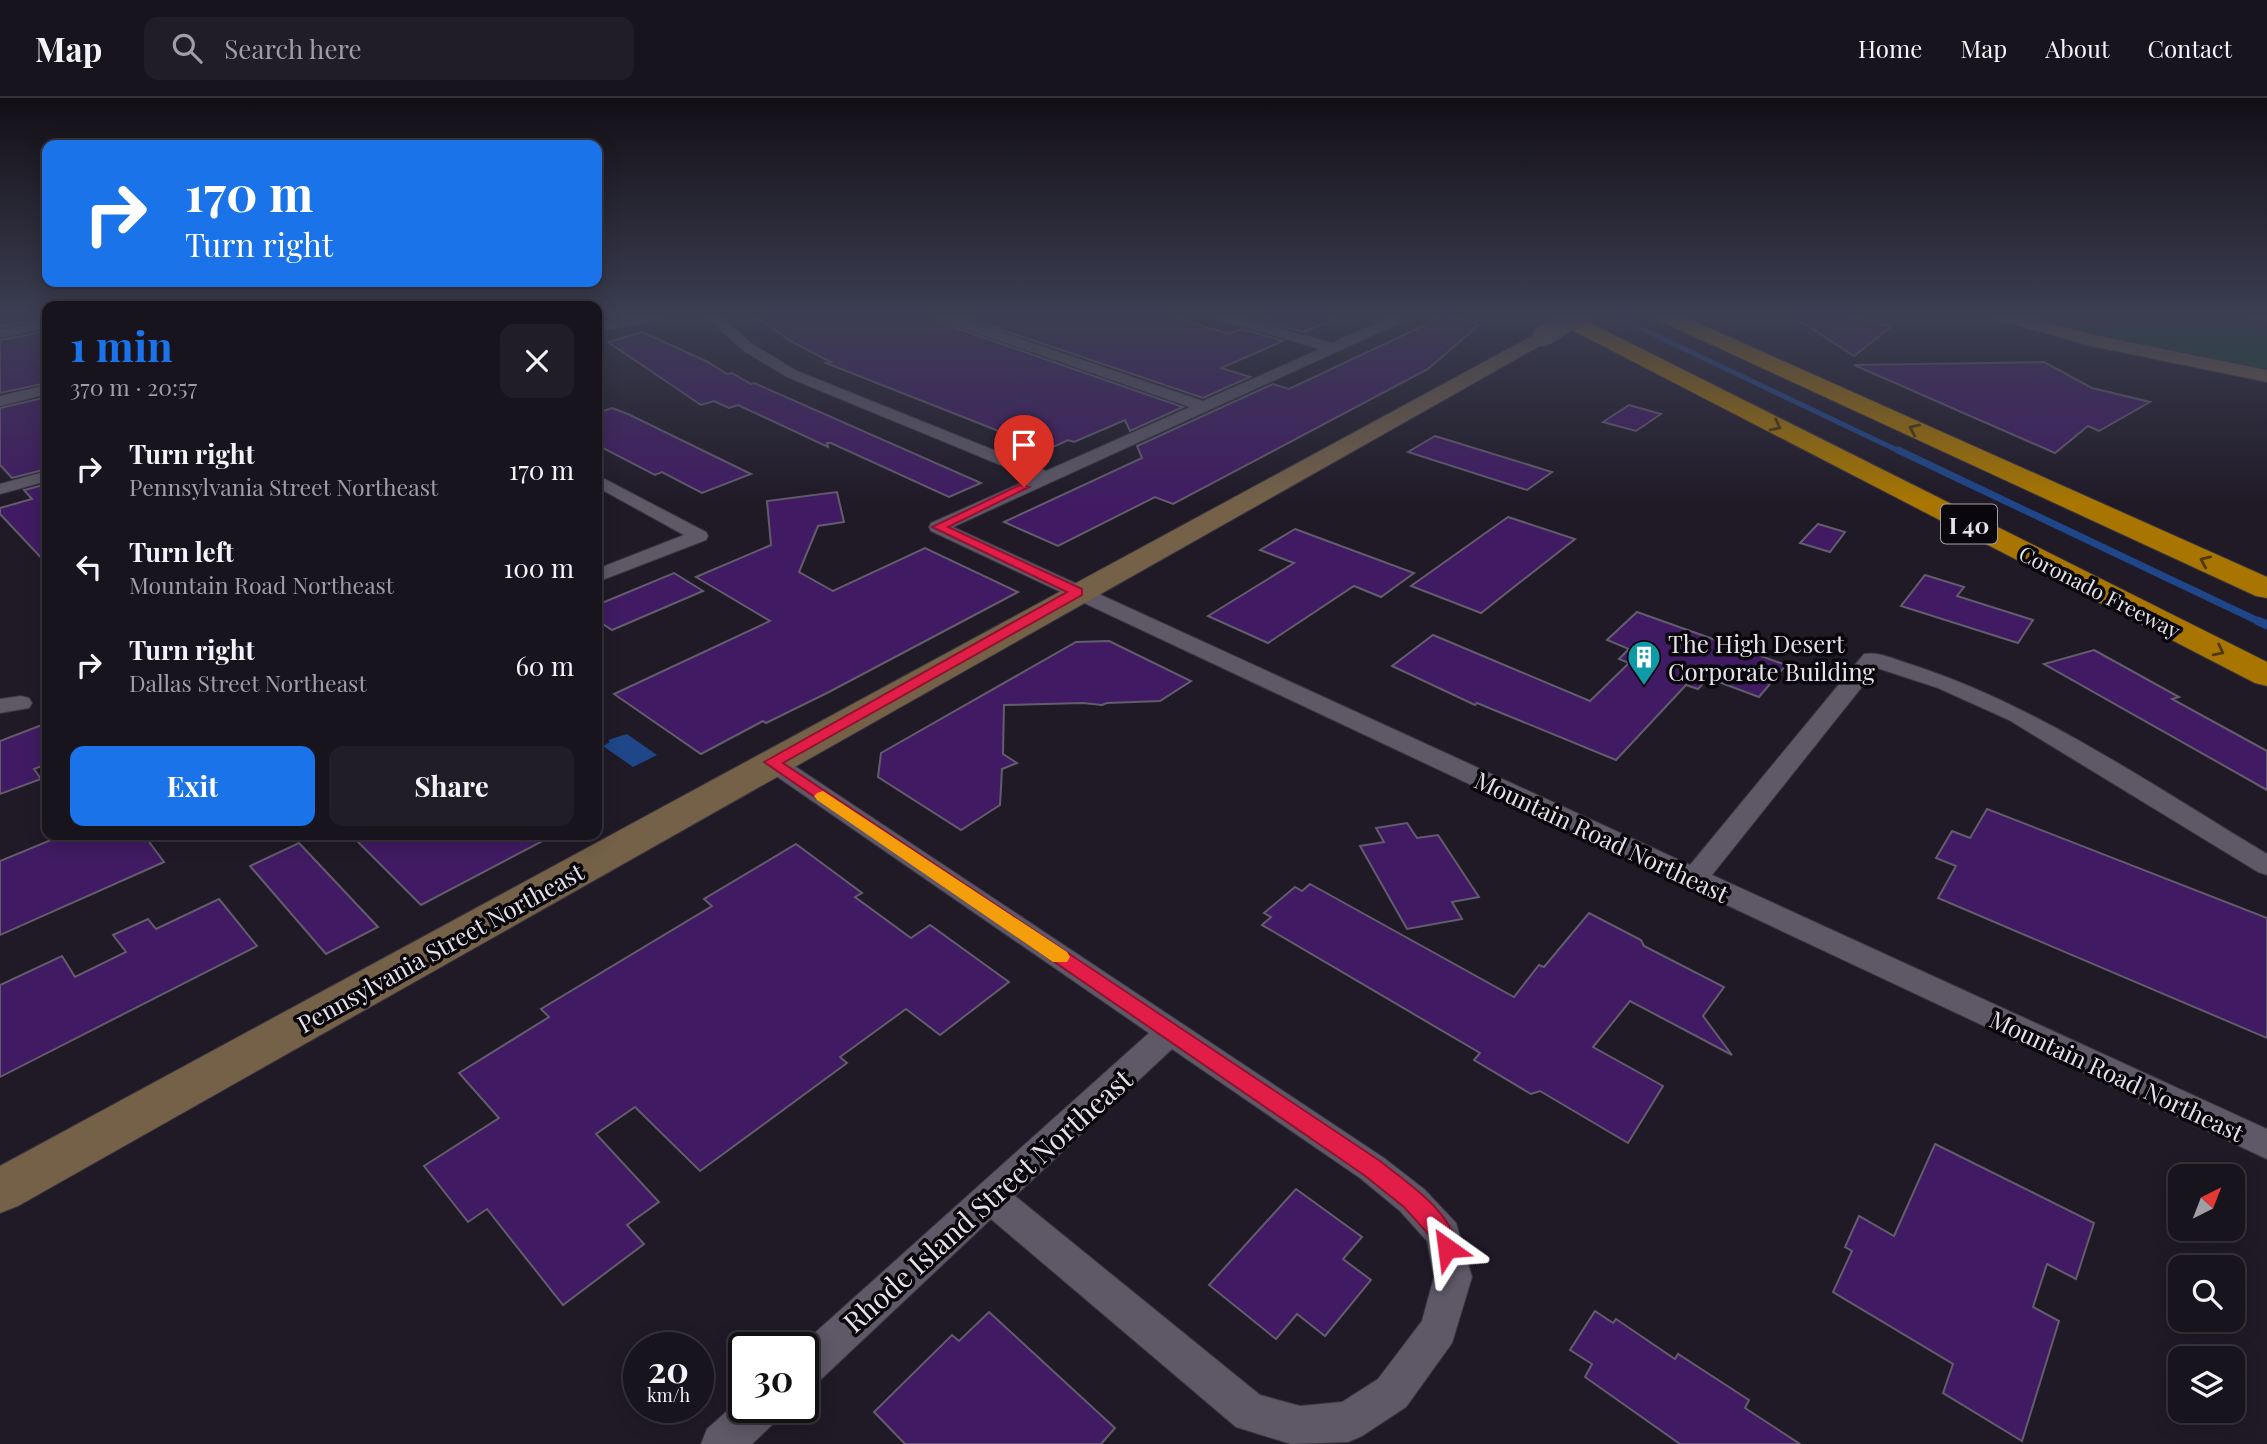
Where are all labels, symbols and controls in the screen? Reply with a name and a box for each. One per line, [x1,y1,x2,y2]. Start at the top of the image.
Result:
search box [144,17,634,80]
text: Map [35,26,102,70]
icon: search [168,29,206,67]
text: Search here [224,31,362,66]
text: Home [1858,32,1922,64]
text: Map [1960,32,2007,64]
text: About [2045,32,2109,64]
text: Contact [2147,32,2232,64]
text: 170 m [185,159,313,224]
icon: right [70,168,161,259]
text: Turn right [185,222,333,265]
text: 1 min [70,317,173,373]
button: close [500,324,574,398]
text: 370 m · 20:57 [70,371,197,402]
pin [994,415,1054,487]
one-way arrow [1769,417,1781,431]
one-way arrow [1909,423,1921,437]
icon: arrive [1005,426,1043,464]
text: Turn right [129,436,255,471]
icon: right [70,450,108,488]
text: 170 m [509,452,574,487]
text: Pennsylvania Street Northeast [129,471,438,502]
road number: I 40 [1941,504,1997,544]
text: Turn left [129,534,234,569]
street label: Coronado Freeway [2015,538,2186,644]
icon: left [70,548,108,586]
text: 100 m [504,550,574,585]
one-way arrow [2200,555,2212,569]
text: Mountain Road Northeast [129,569,394,600]
place label: The High Desert Corporate Building [1668,627,1875,687]
text: Turn right [129,632,255,667]
building icon: The High Desert Corporate Building [1625,638,1663,687]
one-way arrow [2212,643,2224,657]
icon: right [70,646,108,684]
text: 60 m [515,648,574,683]
text: Dallas Street Northeast [129,667,367,698]
button: Exit [70,746,315,826]
button: Share [329,746,574,826]
street label: Mountain Road Northeast [1470,763,1735,909]
street label: Pennsylvania Street Northeast [291,855,589,1039]
street label: Mountain Road Northeast [1985,1002,2250,1148]
street label: Rhode Island Street Northeast [835,1059,1140,1340]
north arrow [2168,1164,2245,1241]
map controls [2168,1164,2245,1423]
position arrow [1410,1211,1484,1285]
button: search [2168,1255,2245,1332]
speed limit sign: 30 [728,1332,819,1423]
text: 20 [648,1345,689,1392]
button: layers [2168,1346,2245,1423]
text: km/h [647,1383,690,1407]

